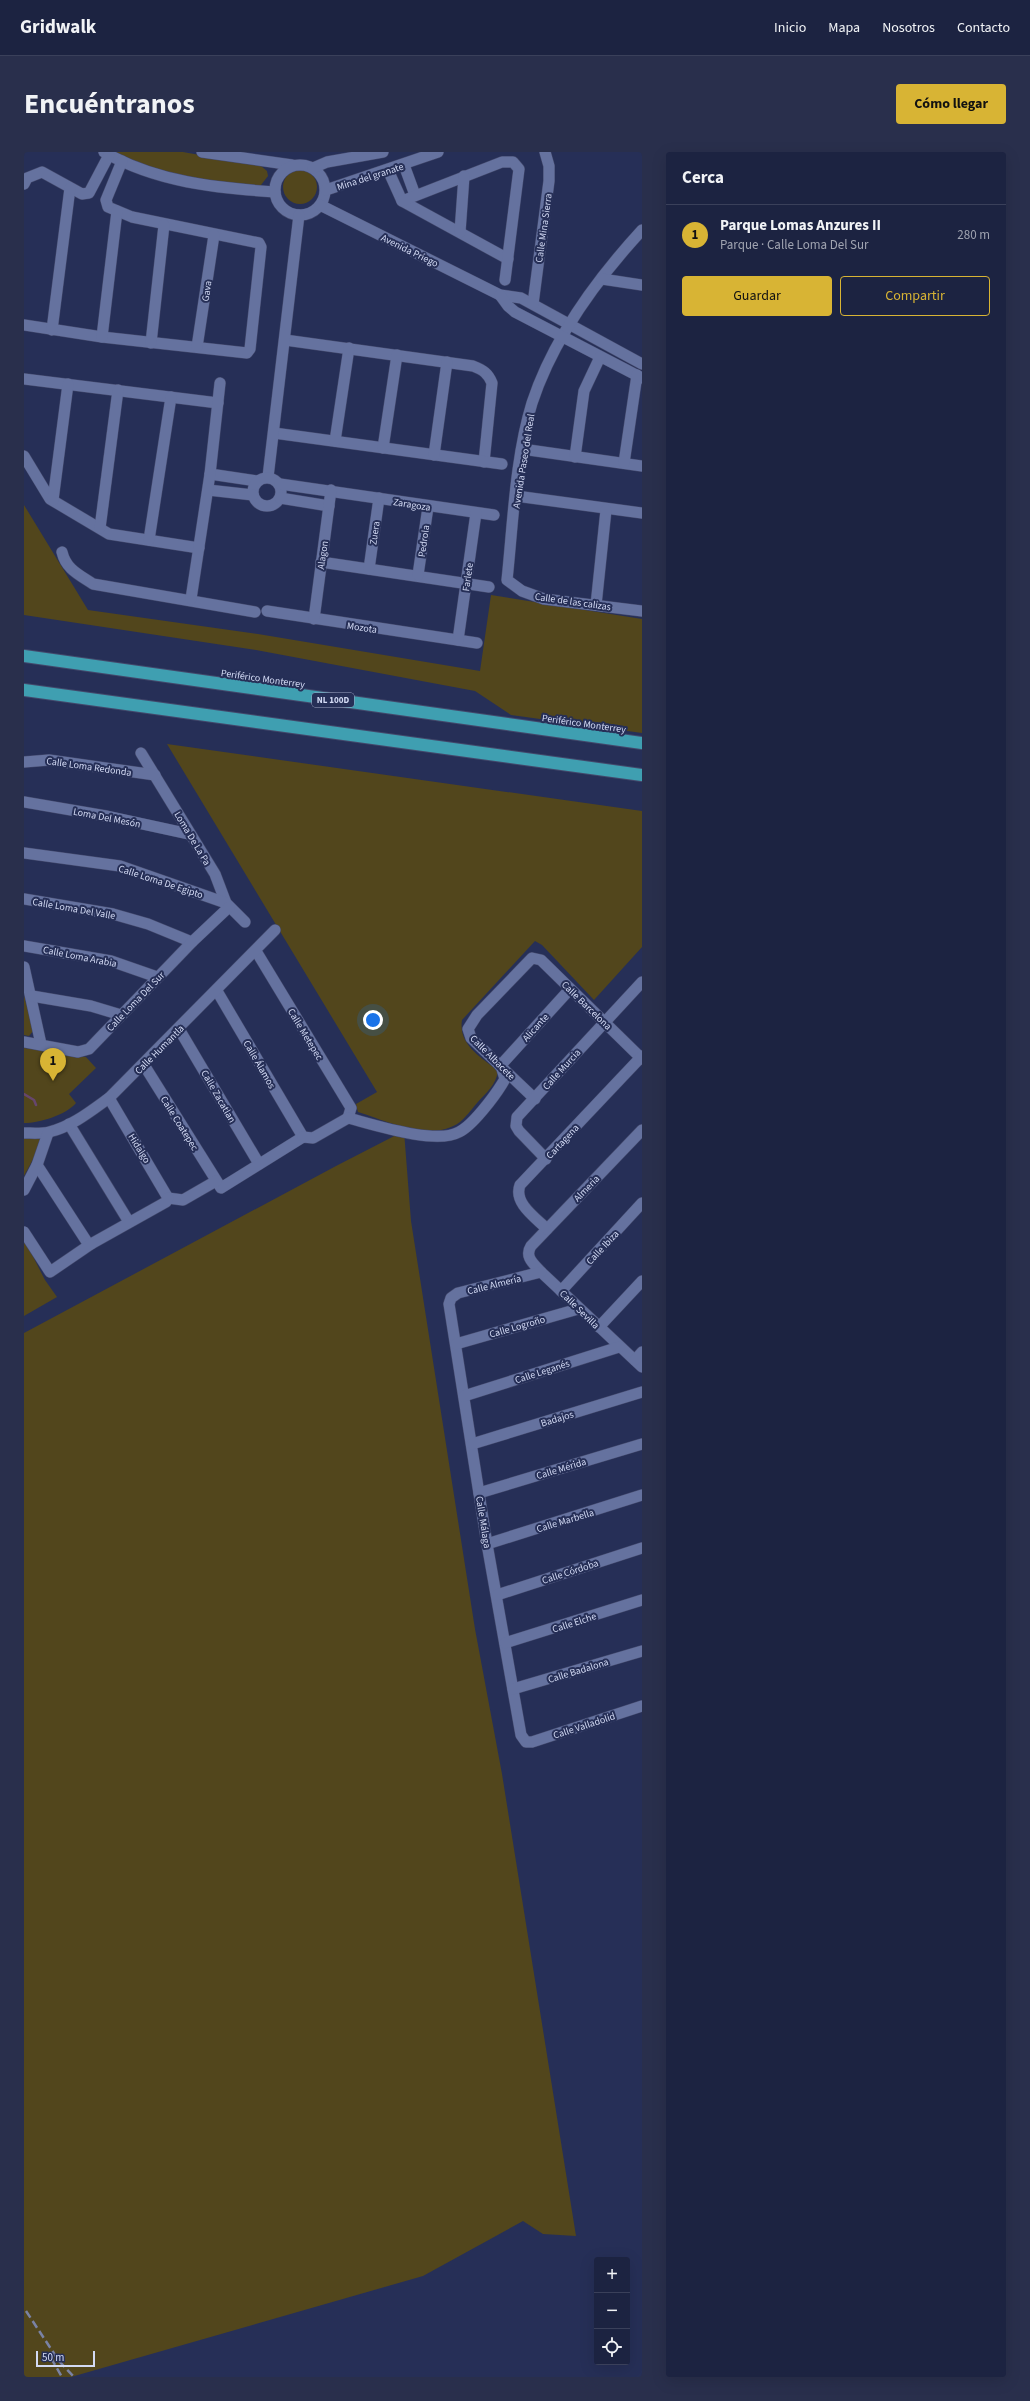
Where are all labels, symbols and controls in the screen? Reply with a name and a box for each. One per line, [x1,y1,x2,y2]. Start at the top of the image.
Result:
text: Gridwalk [20,14,96,41]
text: Inicio [774,18,806,38]
text: Mapa [828,18,860,38]
text: Nosotros [882,18,935,38]
text: Contacto [957,18,1010,38]
text: Encuéntranos [24,84,195,124]
button: Cómo llegar [896,84,1006,124]
street label: Mina del granate [335,160,405,194]
text: Cerca [682,166,724,190]
street label: Calle Mina Sierra [532,193,556,264]
text: Parque Lomas Anzures II [720,215,881,236]
text: 1 [692,226,698,244]
text: 280 m [957,226,990,244]
street label: Avenida Priego [379,231,441,271]
text: Parque · Calle Loma Del Sur [720,236,869,254]
button: Guardar [682,276,832,316]
button: Compartir [840,276,990,316]
street label: Gava [199,280,215,302]
street label: Avenida Paseo del Real [510,413,538,509]
street label: Zaragoza [392,495,432,515]
street label: Zuera [366,520,384,546]
street label: Pedrola [415,524,433,558]
street label: Alagon [314,540,332,570]
street label: Farlete [459,562,477,592]
street label: Calle de las calizas [534,590,612,614]
street label: Mozota [346,619,378,637]
street label: Periférico Monterrey [220,666,306,692]
road number: NL 100D [312,693,354,707]
street label: Periférico Monterrey [541,711,627,737]
street label: Calle Loma Redonda [45,754,132,780]
street label: Loma Del Mesón [72,805,142,831]
street label: Loma De La Pa [170,809,214,868]
street label: Calle Loma De Egipto [117,862,205,902]
street label: Calle Loma Del Valle [31,895,116,923]
street label: Calle Loma Arabia [42,943,118,971]
street label: Calle Loma Del Sur [104,968,168,1035]
street label: Calle Barcelona [558,978,615,1033]
street label: Calle Metepec [284,1006,326,1063]
your location [363,1010,383,1030]
street label: Alicante [519,1010,552,1045]
street label: Calle Humantla [132,1022,187,1077]
street label: Calle Albacete [467,1032,518,1083]
street label: Calle Álamos [240,1038,279,1091]
street label: Calle Murcia [539,1046,584,1093]
pin: 1 [40,1048,66,1081]
street label: Calle Zacatlan [197,1067,239,1126]
street label: Calle Coatepec [157,1094,202,1154]
street label: Cartagena [543,1121,582,1162]
street label: Hidalgo [125,1131,154,1166]
street label: Almeria [570,1172,603,1205]
street label: Calle Ibiza [583,1227,622,1268]
street label: Calle Almería [466,1272,523,1298]
street label: Calle Sevilla [556,1287,602,1332]
street label: Calle Logroño [488,1312,547,1342]
street label: Calle Leganés [513,1356,572,1387]
street label: Badajos [539,1407,575,1431]
street label: Calle Mérida [535,1455,588,1483]
street label: Calle Málaga [472,1495,494,1549]
street label: Calle Marbella [535,1506,596,1536]
street label: Calle Córdoba [540,1556,600,1588]
street label: Calle Elche [550,1609,598,1637]
street label: Calle Badalona [546,1655,610,1687]
street label: Calle Valladolid [551,1709,617,1743]
map controls [594,2257,630,2365]
button: + [594,2257,630,2293]
button: − [594,2293,630,2329]
button: locate [594,2329,630,2365]
scale bar [36,2349,95,2368]
text: 50 m [42,2350,64,2365]

